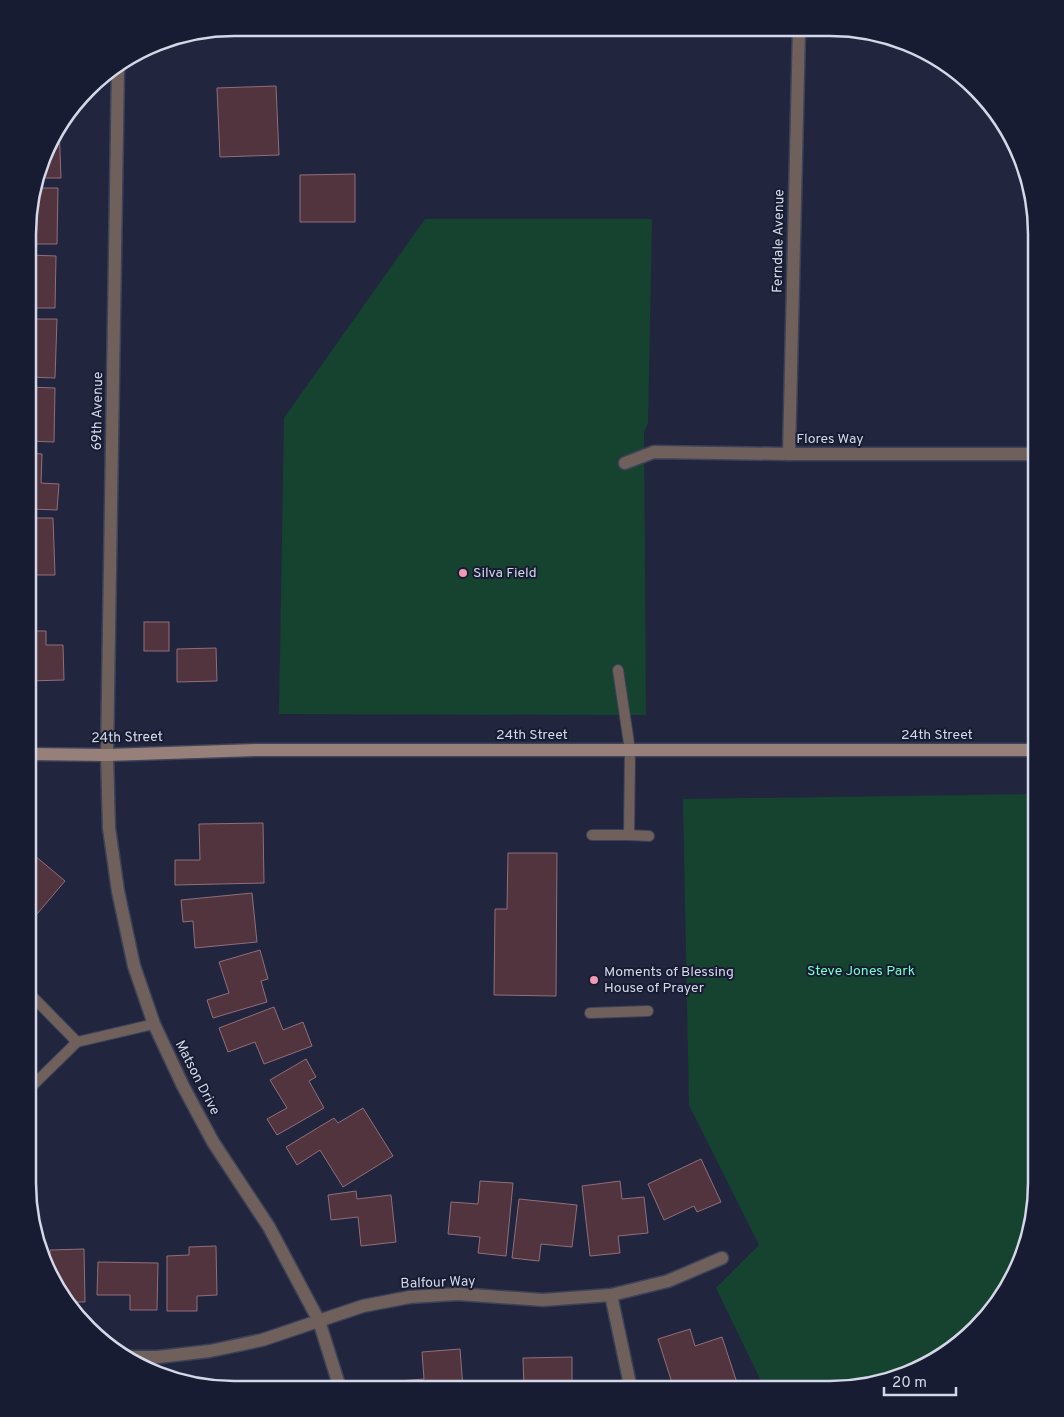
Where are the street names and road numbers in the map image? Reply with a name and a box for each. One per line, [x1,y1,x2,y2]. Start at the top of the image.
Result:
street label: Ferndale Avenue [770,189,788,293]
street label: 69th Avenue [89,372,107,450]
street label: Flores Way [796,431,864,448]
street label: 24th Street [496,727,568,744]
street label: 24th Street [901,727,973,744]
street label: 24th Street [91,729,163,747]
street label: Matson Drive [171,1038,223,1118]
street label: Balfour Way [400,1273,476,1293]

